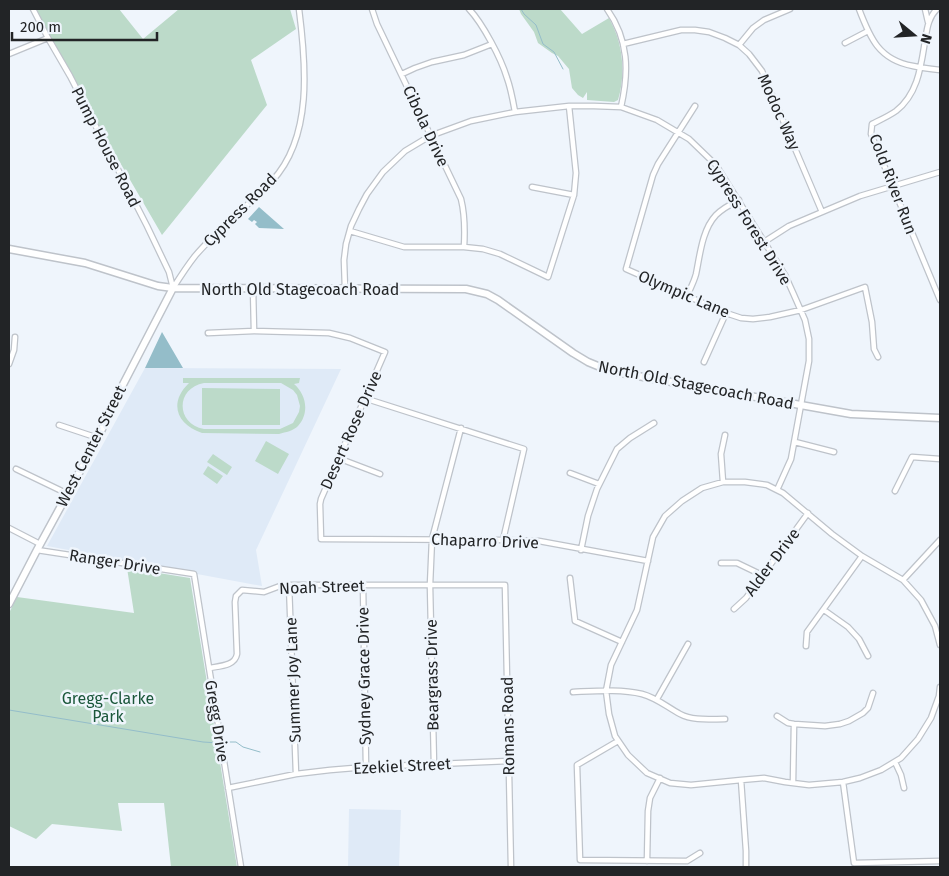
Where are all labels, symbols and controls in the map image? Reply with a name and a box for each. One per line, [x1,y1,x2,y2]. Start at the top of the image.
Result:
scale bar [12,10,158,42]
north arrow [889,10,939,60]
text: 200 m [20,18,61,36]
text: N [916,32,935,46]
street label: Modoc Way [754,71,804,153]
street label: Cibola Drive [399,82,453,170]
street label: Pump House Road [67,84,145,210]
street label: Cold River Run [865,131,921,237]
street label: Cypress Forest Drive [703,155,795,289]
street label: Cypress Road [199,169,281,251]
street label: Olympic Lane [635,266,733,322]
street label: North Old Stagecoach Road [201,280,399,299]
street label: North Old Stagecoach Road [597,357,795,413]
street label: Desert Rose Drive [316,368,386,492]
street label: West Center Street [52,382,130,510]
street label: Alder Drive [740,524,804,600]
street label: Chaparro Drive [431,530,539,552]
street label: Ranger Drive [68,545,162,579]
street label: Noah Street [279,576,365,598]
street label: Sydney Grace Drive [353,607,375,745]
street label: Summer Joy Lane [281,617,305,743]
street label: Beargrass Drive [422,619,442,731]
street label: Romans Road [498,676,518,776]
street label: Gregg Drive [201,679,233,763]
park label: Gregg-Clarke Park [62,689,154,726]
street label: Ezekiel Street [353,754,452,778]

